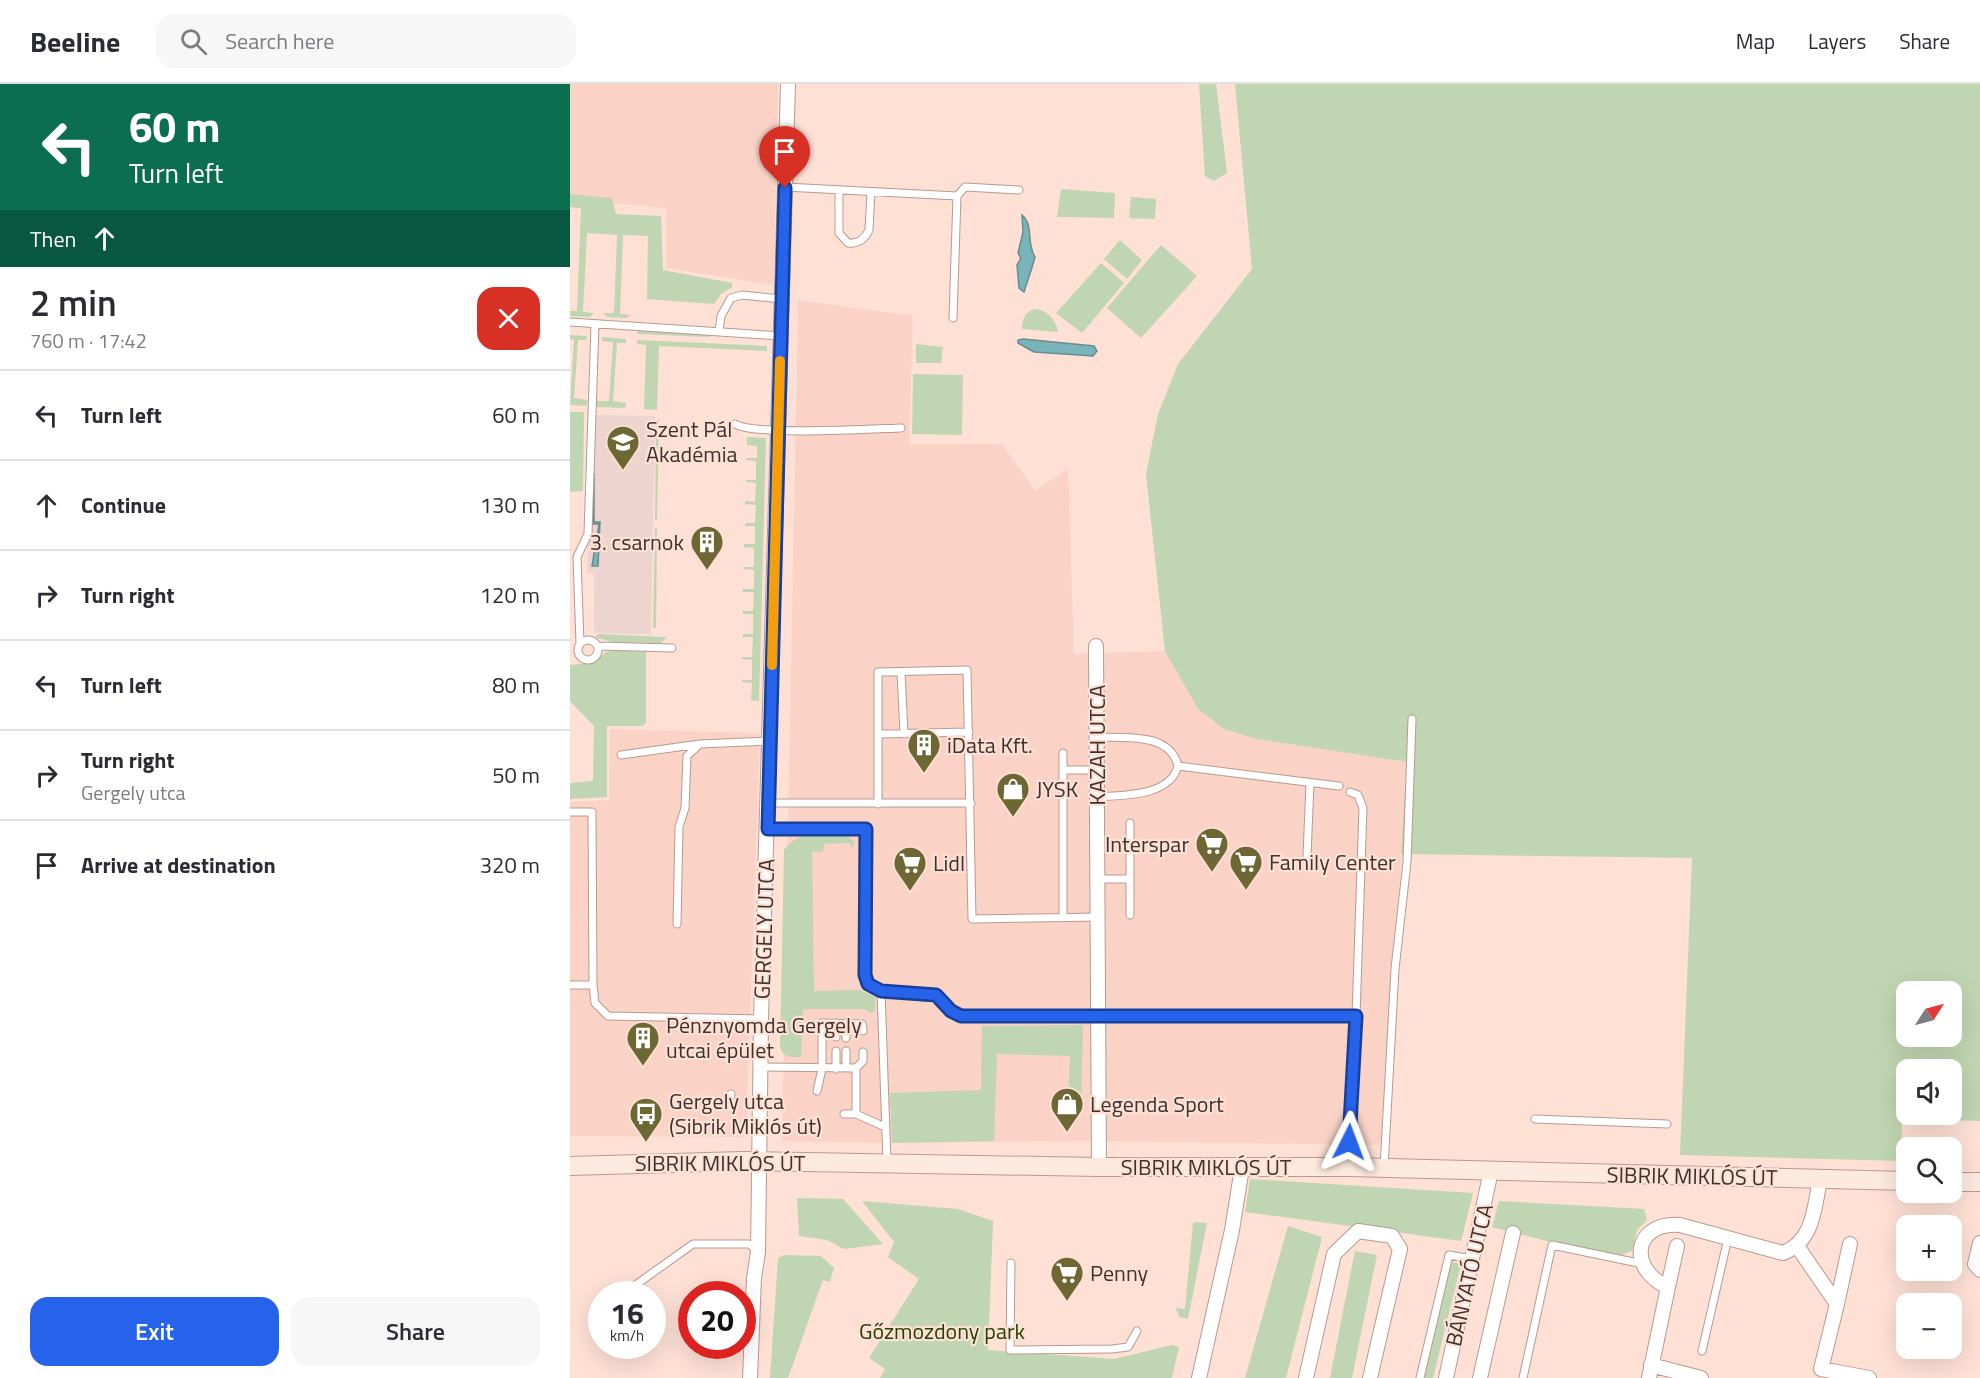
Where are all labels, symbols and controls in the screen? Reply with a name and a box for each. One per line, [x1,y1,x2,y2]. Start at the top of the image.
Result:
search box [156,14,576,68]
text: Beeline [30,20,120,63]
text: Search here [225,24,334,58]
icon: search [177,25,210,58]
text: Map [1736,25,1775,57]
text: Layers [1808,25,1866,57]
text: Share [1899,25,1950,57]
text: 60 m [129,94,221,158]
icon: left [30,108,108,186]
pin [759,126,810,188]
icon: arrive [768,135,801,168]
text: Turn left [129,152,223,193]
text: Then [30,222,76,256]
icon: ahead [88,222,121,255]
text: 2 min [30,275,117,330]
button: close [477,287,540,350]
text: 760 m · 17:42 [30,325,147,356]
text: Turn left [81,398,162,432]
text: 60 m [492,398,540,432]
icon: left [30,399,63,432]
place label: Szent Pál Akadémia [646,412,738,471]
school or university icon: Szent Pál Akadémia [605,424,641,471]
text: Continue [81,488,166,522]
text: 130 m [480,488,540,522]
icon: ahead [30,489,63,522]
building icon: 3. csarnok [689,524,725,571]
place label: 3. csarnok [590,525,684,559]
text: Turn right [81,578,175,612]
text: 120 m [480,578,540,612]
icon: right [30,579,63,612]
text: Turn left [81,668,162,702]
text: 80 m [492,668,540,702]
icon: left [30,669,63,702]
street label: KAZAH UTCA [1080,685,1114,805]
building icon: iData Kft. [906,727,942,774]
place label: iData Kft. [947,728,1033,762]
text: Turn right [81,743,175,777]
text: 50 m [492,758,540,792]
icon: right [30,759,63,792]
shop icon: JYSK [995,771,1031,818]
place label: JYSK [1036,772,1079,806]
text: Gergely utca [81,777,186,808]
supermarket icon: Interspar [1194,826,1230,873]
place label: Interspar [1105,827,1189,861]
supermarket icon: Family Center [1228,844,1264,891]
supermarket icon: Lidl [892,845,928,892]
place label: Family Center [1269,845,1396,879]
place label: Lidl [933,846,965,880]
text: Arrive at destination [81,848,276,882]
text: 320 m [480,848,540,882]
icon: arrive [30,849,63,882]
street label: GERGELY UTCA [745,858,783,1000]
north arrow [1896,981,1962,1047]
map controls [1896,981,1962,1359]
place label: Pénznyomda Gergely utcai épület [666,1008,862,1067]
building icon: Pénznyomda Gergely utcai épület [625,1020,661,1067]
button: sound [1896,1059,1962,1125]
place label: Gergely utca (Sibrik Miklós út) [669,1084,822,1143]
shop icon: Legenda Sport [1049,1086,1085,1133]
place label: Legenda Sport [1090,1087,1224,1121]
bus stop icon: Gergely utca (Sibrik Miklós út) [628,1096,664,1143]
position arrow [1317,1110,1381,1174]
button: search [1896,1137,1962,1203]
street label: SIBRIK MIKLÓS ÚT [635,1146,806,1180]
street label: SIBRIK MIKLÓS ÚT [1121,1150,1292,1184]
street label: SIBRIK MIKLÓS ÚT [1606,1158,1778,1194]
street label: BÁNYATÓ UTCA [1436,1200,1502,1350]
button: + [1896,1215,1962,1281]
supermarket icon: Penny [1049,1255,1085,1302]
place label: Penny [1090,1256,1149,1290]
speed limit sign: 20 [678,1281,756,1359]
text: 16 [610,1290,644,1336]
button: − [1896,1293,1962,1359]
button: Exit [30,1297,279,1366]
button: Share [291,1297,540,1366]
park label: Gőzmozdony park [859,1314,1026,1348]
text: km/h [610,1324,644,1347]

